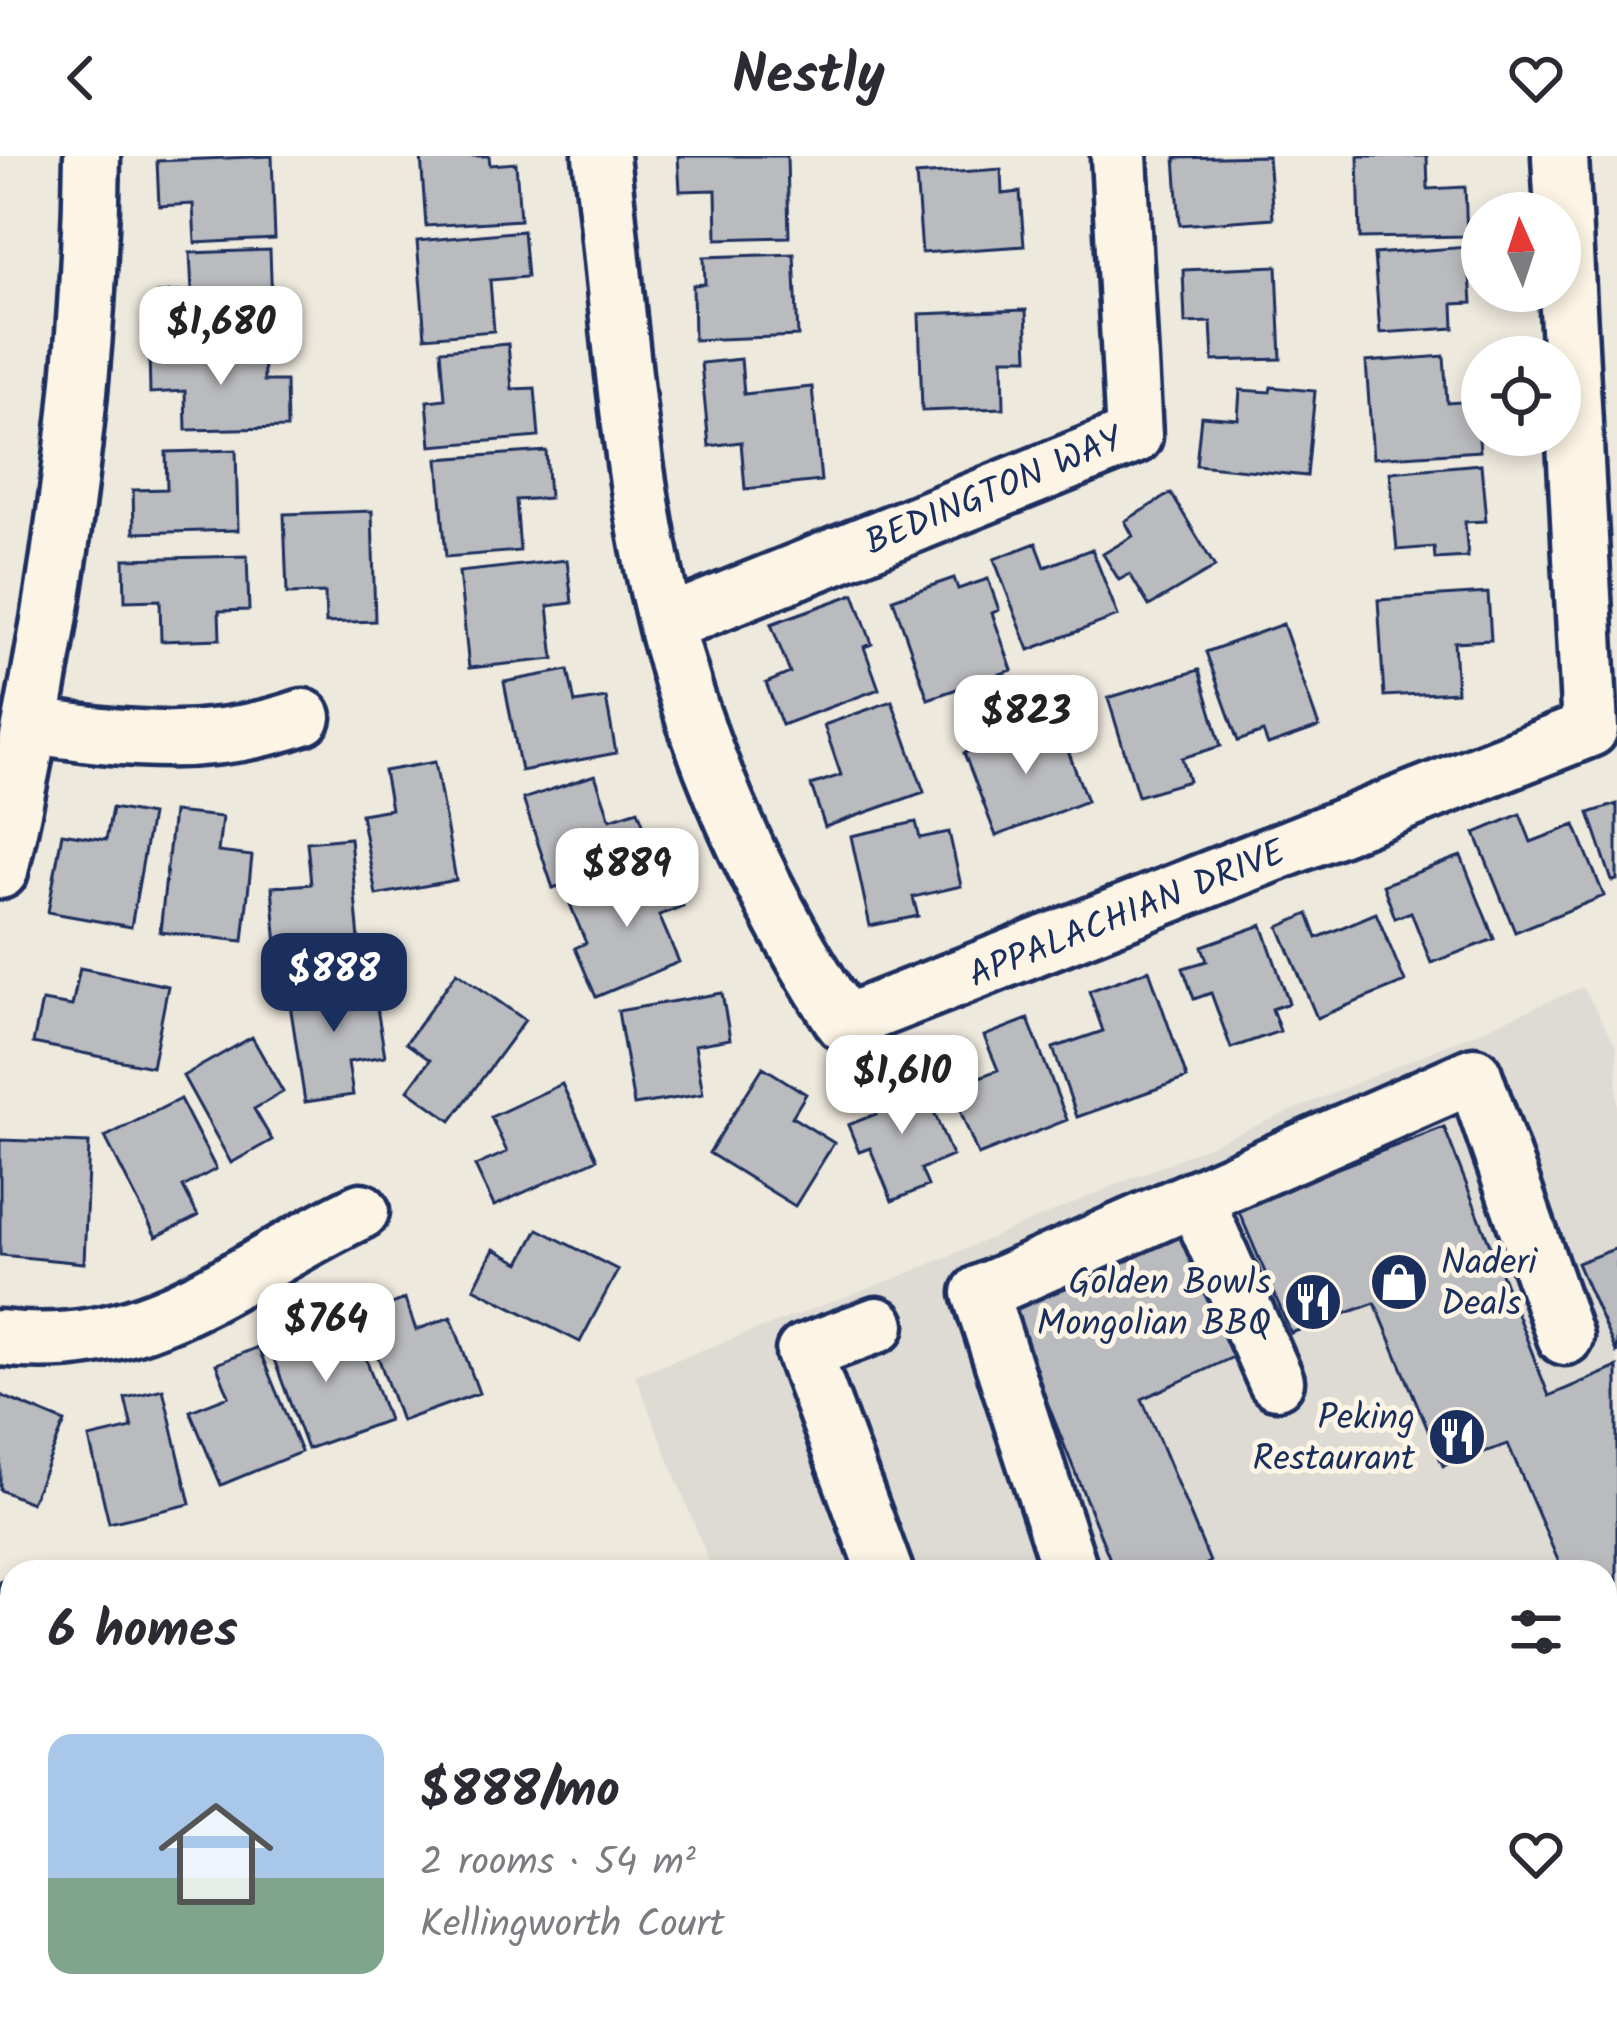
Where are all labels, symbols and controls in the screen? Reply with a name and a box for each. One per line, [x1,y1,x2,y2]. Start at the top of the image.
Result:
text: Nestly [732,35,885,121]
icon: back [48,45,114,111]
icon: heart [1503,45,1569,111]
north arrow [1461,192,1581,312]
map controls [1461,192,1581,456]
pin: $1,680 [123,286,319,388]
text: $1,680 [166,294,276,356]
button: locate [1461,336,1581,456]
street label: BEDINGTON WAY [856,412,1134,572]
pin: $823 [955,675,1097,777]
text: $823 [981,683,1071,745]
street label: APPALACHIAN DRIVE [960,825,1295,1005]
pin: $889 [556,828,698,930]
text: $889 [583,836,671,898]
pin: $888 [263,933,405,1035]
text: $888 [288,941,380,1003]
pin: $1,610 [804,1035,1000,1137]
text: $1,610 [853,1043,951,1105]
place label: Naderi Deals [1441,1236,1538,1334]
shop icon: Naderi Deals [1368,1251,1430,1313]
place label: Golden Bowls Mongolian BBQ [1037,1256,1271,1354]
restaurant icon: Golden Bowls Mongolian BBQ [1282,1271,1344,1333]
pin: $764 [255,1283,397,1385]
text: $764 [284,1291,368,1353]
place label: Peking Restaurant [1252,1391,1416,1489]
restaurant icon: Peking Restaurant [1426,1406,1488,1468]
text: 6 homes [48,1592,238,1673]
icon: filters [1503,1599,1569,1665]
text: $888/mo [420,1752,620,1833]
icon: home [144,1782,288,1926]
icon: heart [1503,1821,1569,1887]
text: 2 rooms · 54 m² [420,1833,696,1895]
text: Kellingworth Court [420,1895,725,1957]

